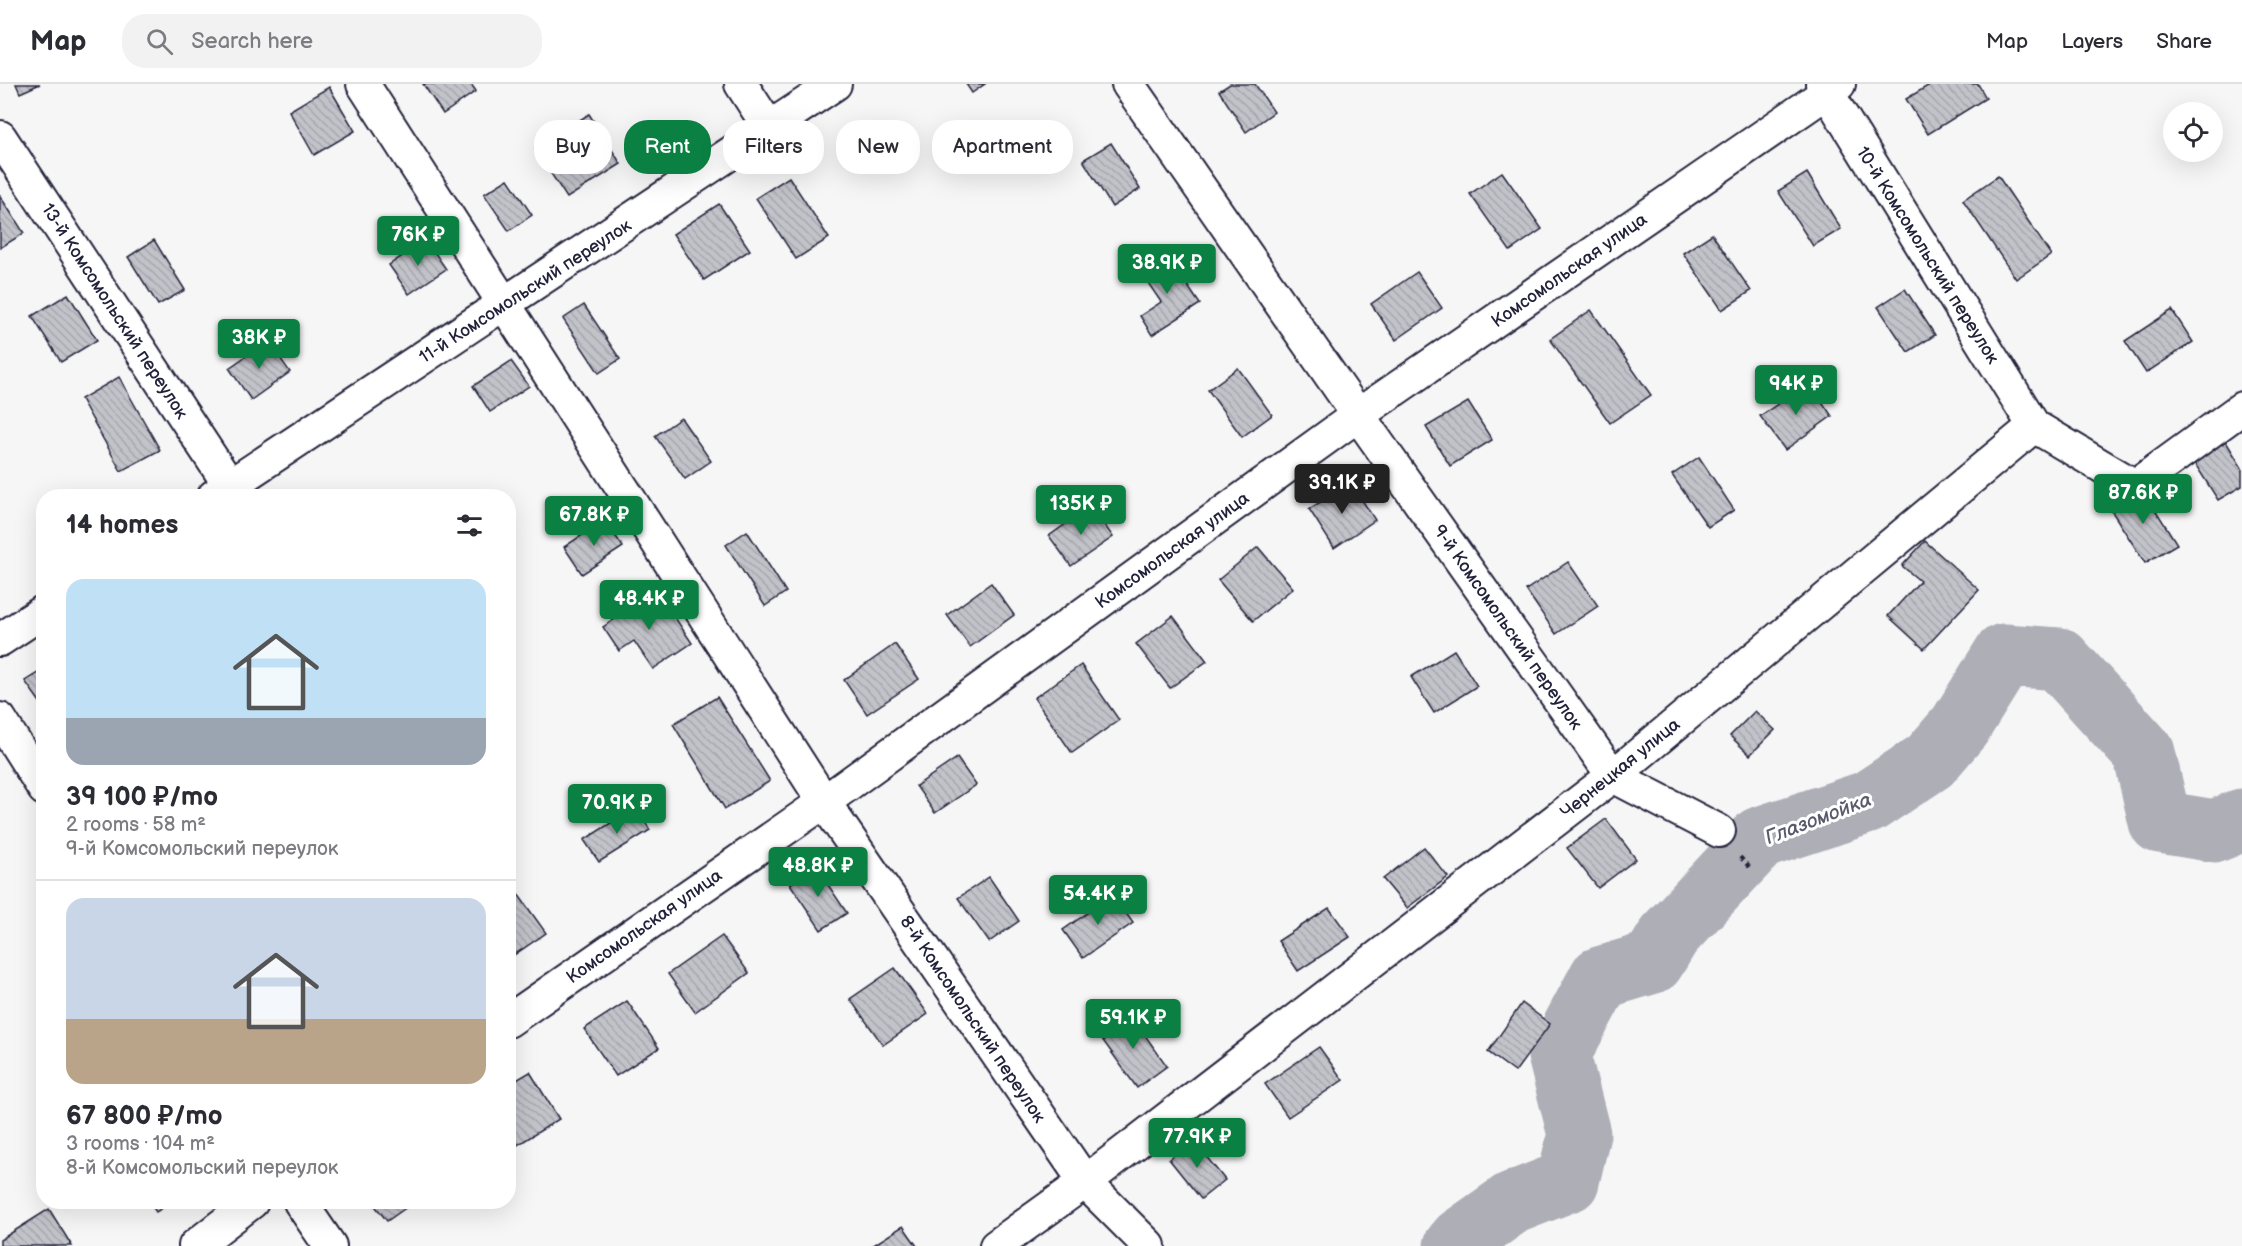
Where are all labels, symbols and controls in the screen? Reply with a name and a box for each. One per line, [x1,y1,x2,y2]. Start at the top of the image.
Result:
search box [122,14,542,68]
text: Map [30,25,86,58]
icon: search [143,25,176,58]
text: Search here [191,28,313,55]
text: Map [1986,29,2028,54]
text: Layers [2061,29,2123,54]
text: Share [2156,29,2212,54]
map controls [2163,102,2223,162]
button: locate [2163,102,2223,162]
chip: Buy [534,120,612,174]
chip: Rent [624,120,711,174]
chip: Filters [723,120,824,174]
chip: New [836,120,920,174]
chip: Apartment [932,120,1073,174]
street label: 10-й Комсомольский переулок [1852,143,2004,368]
street label: 13-й Комсомольский переулок [37,200,192,423]
street label: Комсомольская улица [1488,209,1651,332]
street label: 11-й Комсомольский переулок [415,215,636,368]
pin: 76K ₽ [376,216,460,267]
text: 76K ₽ [391,223,445,247]
pin: 38.9K ₽ [1112,244,1222,295]
text: 38.9K ₽ [1132,251,1202,275]
pin: 38K ₽ [217,319,301,370]
text: 38K ₽ [232,326,286,350]
pin: 94K ₽ [1754,365,1838,416]
text: 94K ₽ [1769,372,1823,396]
pin: 39.1K ₽ [1287,464,1397,515]
text: 39.1K ₽ [1309,471,1375,495]
pin: 87.6K ₽ [2088,474,2198,525]
text: 87.6K ₽ [2108,481,2178,505]
pin: 135K ₽ [1032,485,1130,536]
street label: Комсомольская улица [1091,487,1253,613]
text: 135K ₽ [1050,492,1112,516]
pin: 67.8K ₽ [539,496,649,547]
text: 67.8K ₽ [559,503,629,527]
icon: filters [453,509,486,542]
text: 14 homes [66,510,178,541]
street label: 9-й Комсомольский переулок [1429,521,1587,734]
pin: 48.4K ₽ [594,580,704,631]
text: 48.4K ₽ [614,587,684,611]
icon: home [222,618,330,726]
street label: Чернецкая улица [1556,714,1685,823]
text: 39 100 ₽/mo [66,782,218,813]
pin: 70.9K ₽ [562,784,672,835]
water label: Глазомойка [1762,788,1875,850]
text: 70.9K ₽ [582,791,652,815]
text: 2 rooms · 58 m² [66,813,206,837]
text: 9-й Комсомольский переулок [66,837,338,861]
pin: 48.8K ₽ [763,847,873,898]
text: 48.8K ₽ [783,854,853,878]
street label: Комсомольская улица [563,865,726,988]
pin: 54.4K ₽ [1043,875,1153,926]
text: 54.4K ₽ [1063,882,1133,906]
street label: 8-й Комсомольский переулок [895,912,1050,1127]
icon: home [222,937,330,1045]
pin: 59.1K ₽ [1078,999,1188,1050]
text: 59.1K ₽ [1100,1006,1166,1030]
text: 67 800 ₽/mo [66,1101,222,1132]
pin: 77.9K ₽ [1142,1118,1252,1169]
text: 77.9K ₽ [1163,1125,1231,1149]
text: 3 rooms · 104 m² [66,1132,215,1156]
text: 8-й Комсомольский переулок [66,1156,339,1180]

